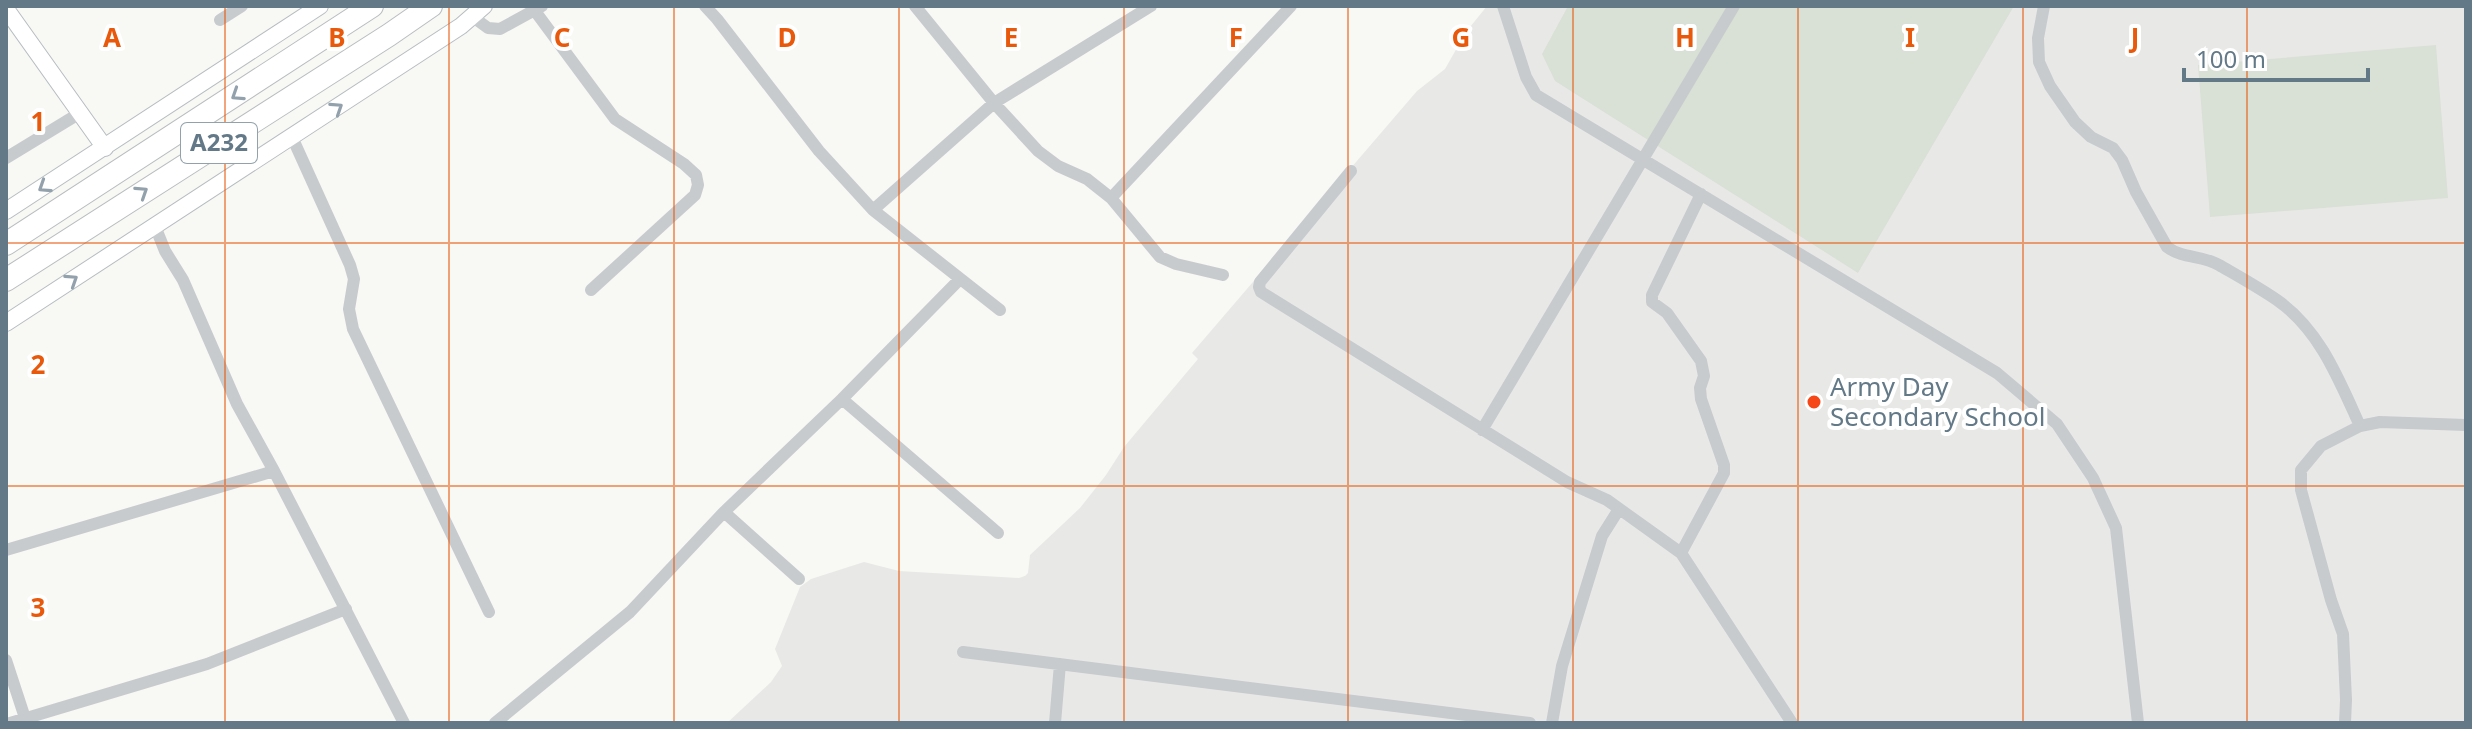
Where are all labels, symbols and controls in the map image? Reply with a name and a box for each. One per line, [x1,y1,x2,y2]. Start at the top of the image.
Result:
text: A [103,19,121,55]
text: B [328,19,346,55]
text: C [554,19,570,55]
text: D [777,19,797,55]
text: E [1004,19,1018,55]
text: F [1229,19,1243,55]
text: G [1452,19,1470,55]
text: H [1675,19,1695,55]
text: I [1905,19,1915,55]
text: J [2129,19,2139,55]
scale bar [2184,32,2368,82]
text: 100 m [2196,42,2266,75]
one-way arrow [231,85,245,100]
text: 1 [31,103,45,139]
one-way arrow [328,103,342,118]
road number: A232 [181,123,257,163]
one-way arrow [38,177,53,192]
one-way arrow [133,187,148,202]
one-way arrow [63,275,77,290]
text: 2 [31,346,46,382]
place label: Army Day Secondary School [1830,368,2046,434]
marker: Army Day Secondary School [1805,393,1823,411]
text: 3 [31,589,45,625]

